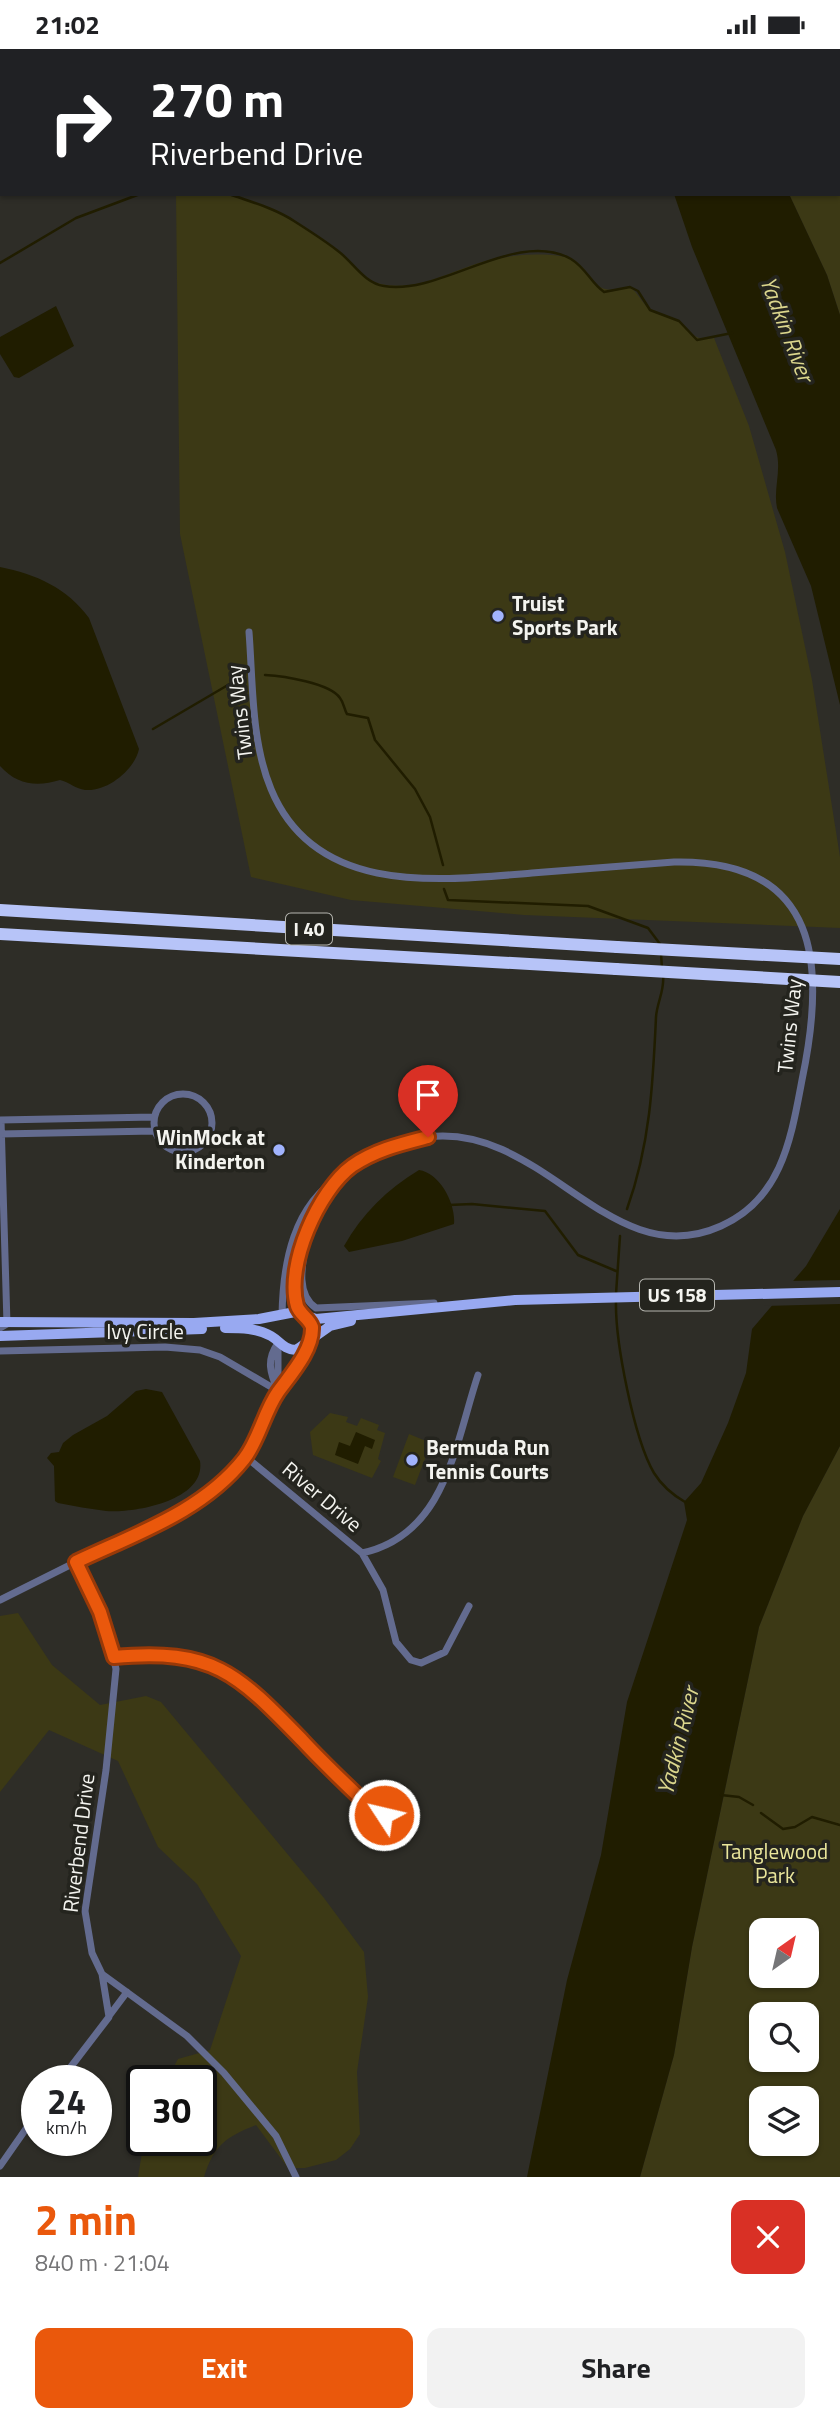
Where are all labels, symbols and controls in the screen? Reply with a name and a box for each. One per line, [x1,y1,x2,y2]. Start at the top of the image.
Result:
text: 21:02 [35,5,100,44]
text: 270 m [150,61,284,136]
icon: right [35,77,126,168]
text: Riverbend Drive [150,129,363,177]
water label: Yadkin River [751,271,825,389]
place label: Truist Sports Park [512,587,618,643]
marker: Truist Sports Park [490,608,506,624]
street label: Twins Way [217,663,261,761]
road number: I 40 [286,913,332,944]
street label: Twins Way [768,977,810,1075]
pin [398,1065,458,1137]
icon: arrive [409,1076,447,1114]
place label: WinMock at Kinderton [156,1121,265,1177]
marker: WinMock at Kinderton [271,1142,287,1158]
road number: US 158 [640,1279,714,1311]
street label: Ivy Circle [106,1315,184,1347]
place label: Bermuda Run Tennis Courts [426,1431,550,1487]
marker: Bermuda Run Tennis Courts [404,1452,420,1468]
street label: River Drive [276,1453,370,1539]
water label: Yadkin River [647,1681,708,1799]
street label: Riverbend Drive [54,1771,102,1914]
position arrow [347,1778,421,1852]
park label: Tanglewood Park [722,1835,828,1891]
north arrow [749,1918,819,1988]
map controls [749,1918,819,2156]
button: search [749,2002,819,2072]
speed limit sign: 30 [126,2065,217,2156]
text: 24 [47,2074,86,2128]
button: layers [749,2086,819,2156]
text: km/h [46,2114,87,2141]
text: 2 min [35,2187,137,2251]
button: close [731,2200,805,2274]
text: 840 m · 21:04 [35,2245,170,2280]
button: Exit [35,2328,413,2408]
button: Share [427,2328,805,2408]

